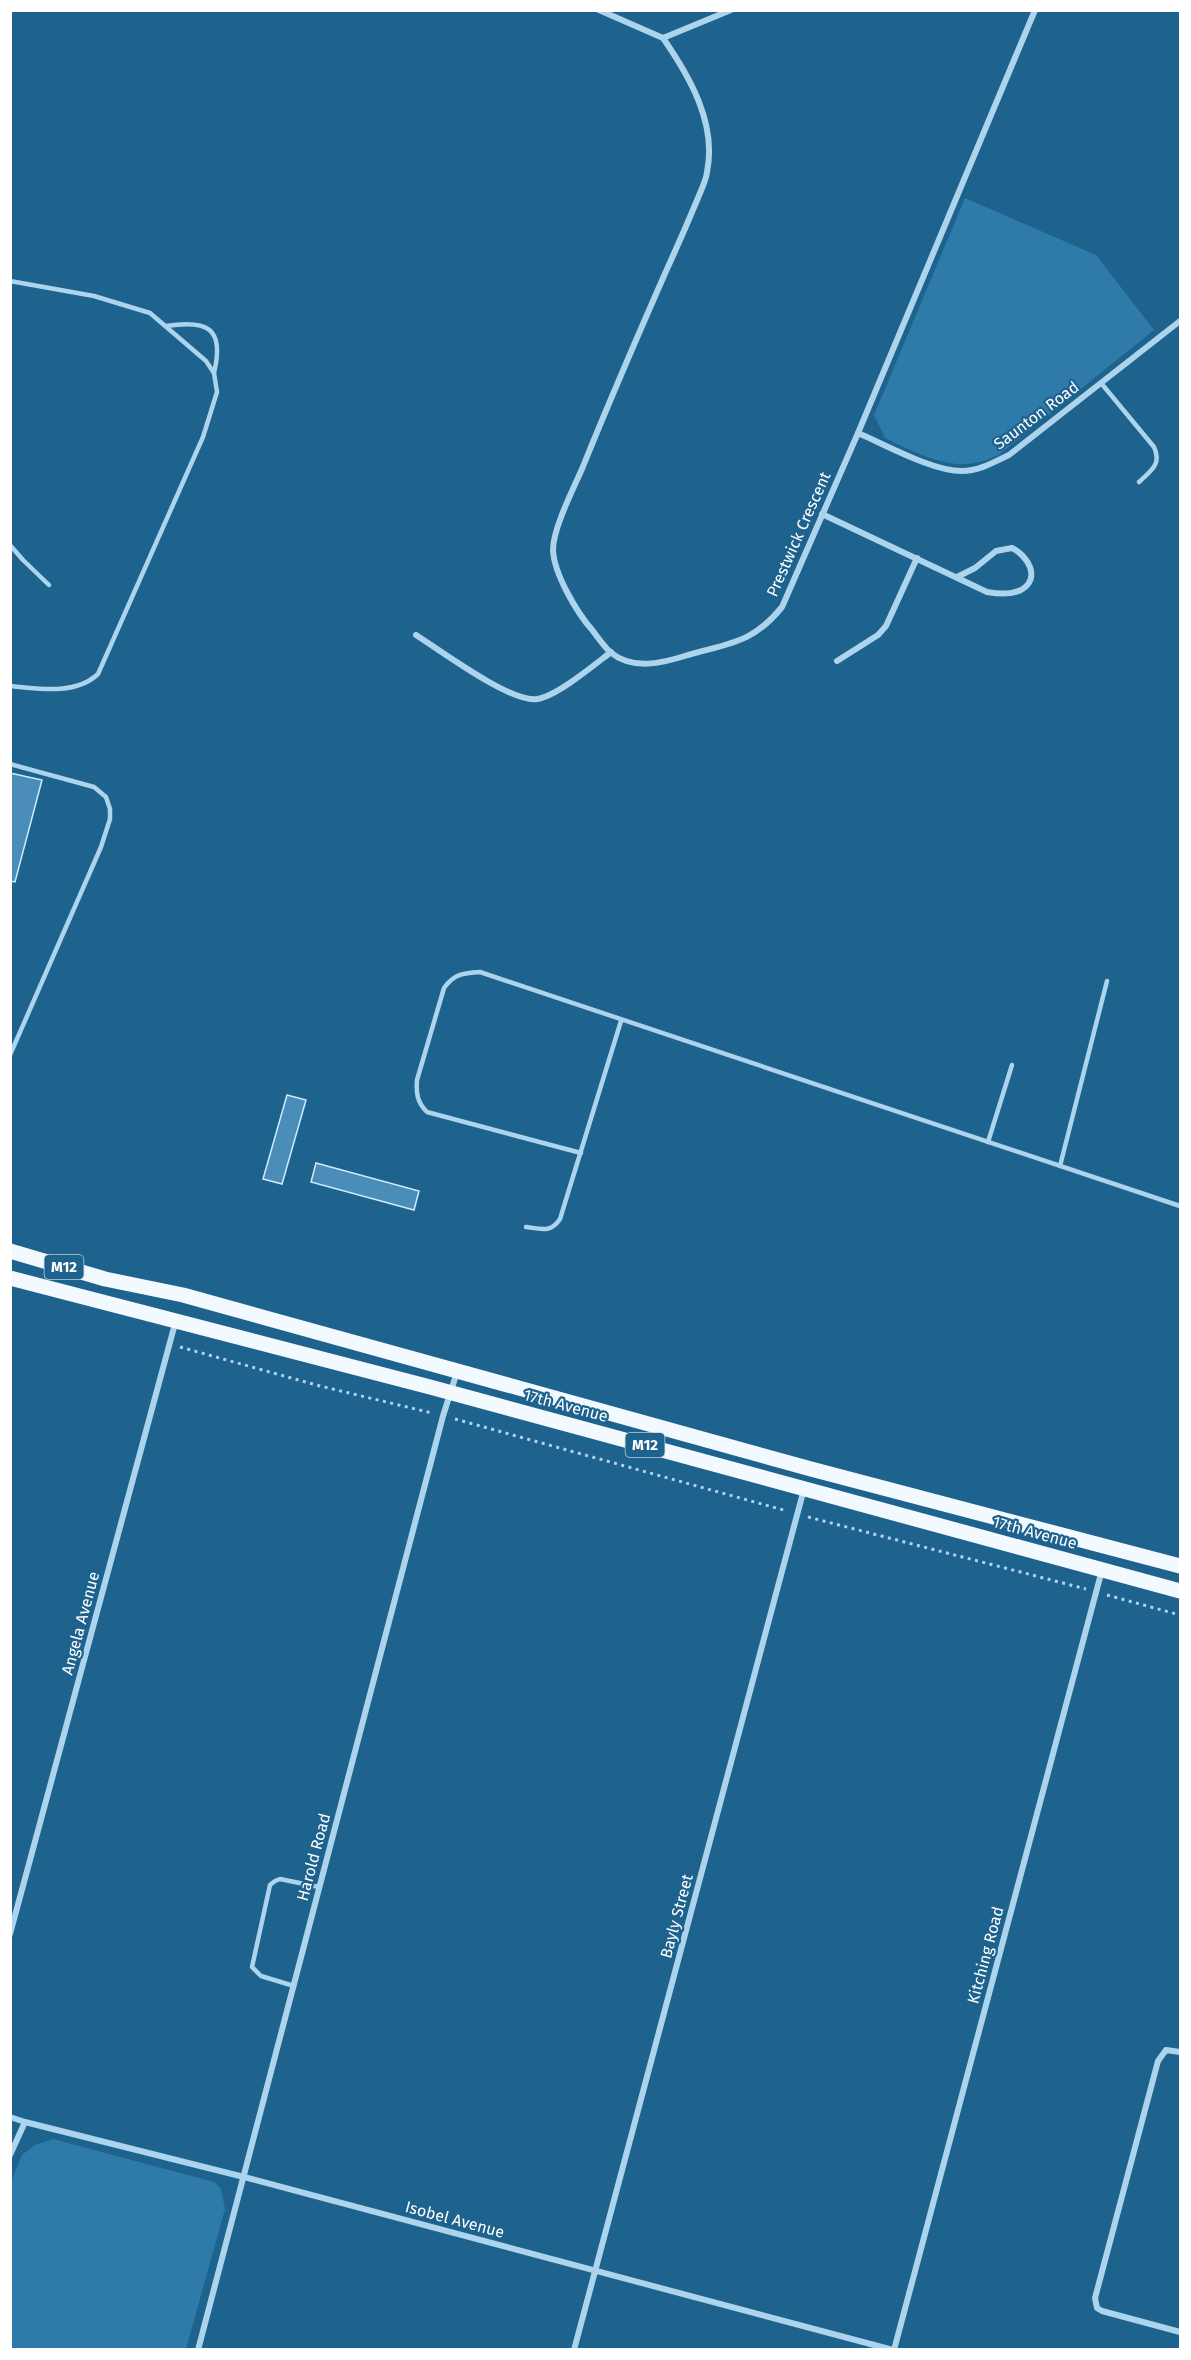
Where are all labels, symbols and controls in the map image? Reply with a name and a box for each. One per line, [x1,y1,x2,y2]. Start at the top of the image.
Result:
street label: Saunton Road [990,377,1083,454]
street label: Prestwick Crescent [762,469,835,600]
road number: M12 [44,1255,84,1279]
street label: 17th Avenue [522,1385,610,1426]
road number: M12 [626,1433,664,1457]
street label: 17th Avenue [991,1512,1079,1553]
street label: Angela Avenue [58,1569,103,1677]
street label: Harold Road [293,1811,334,1903]
street label: Bayly Street [656,1872,697,1960]
street label: Kitching Road [963,1904,1008,2006]
street label: Isobel Avenue [403,2197,506,2242]

